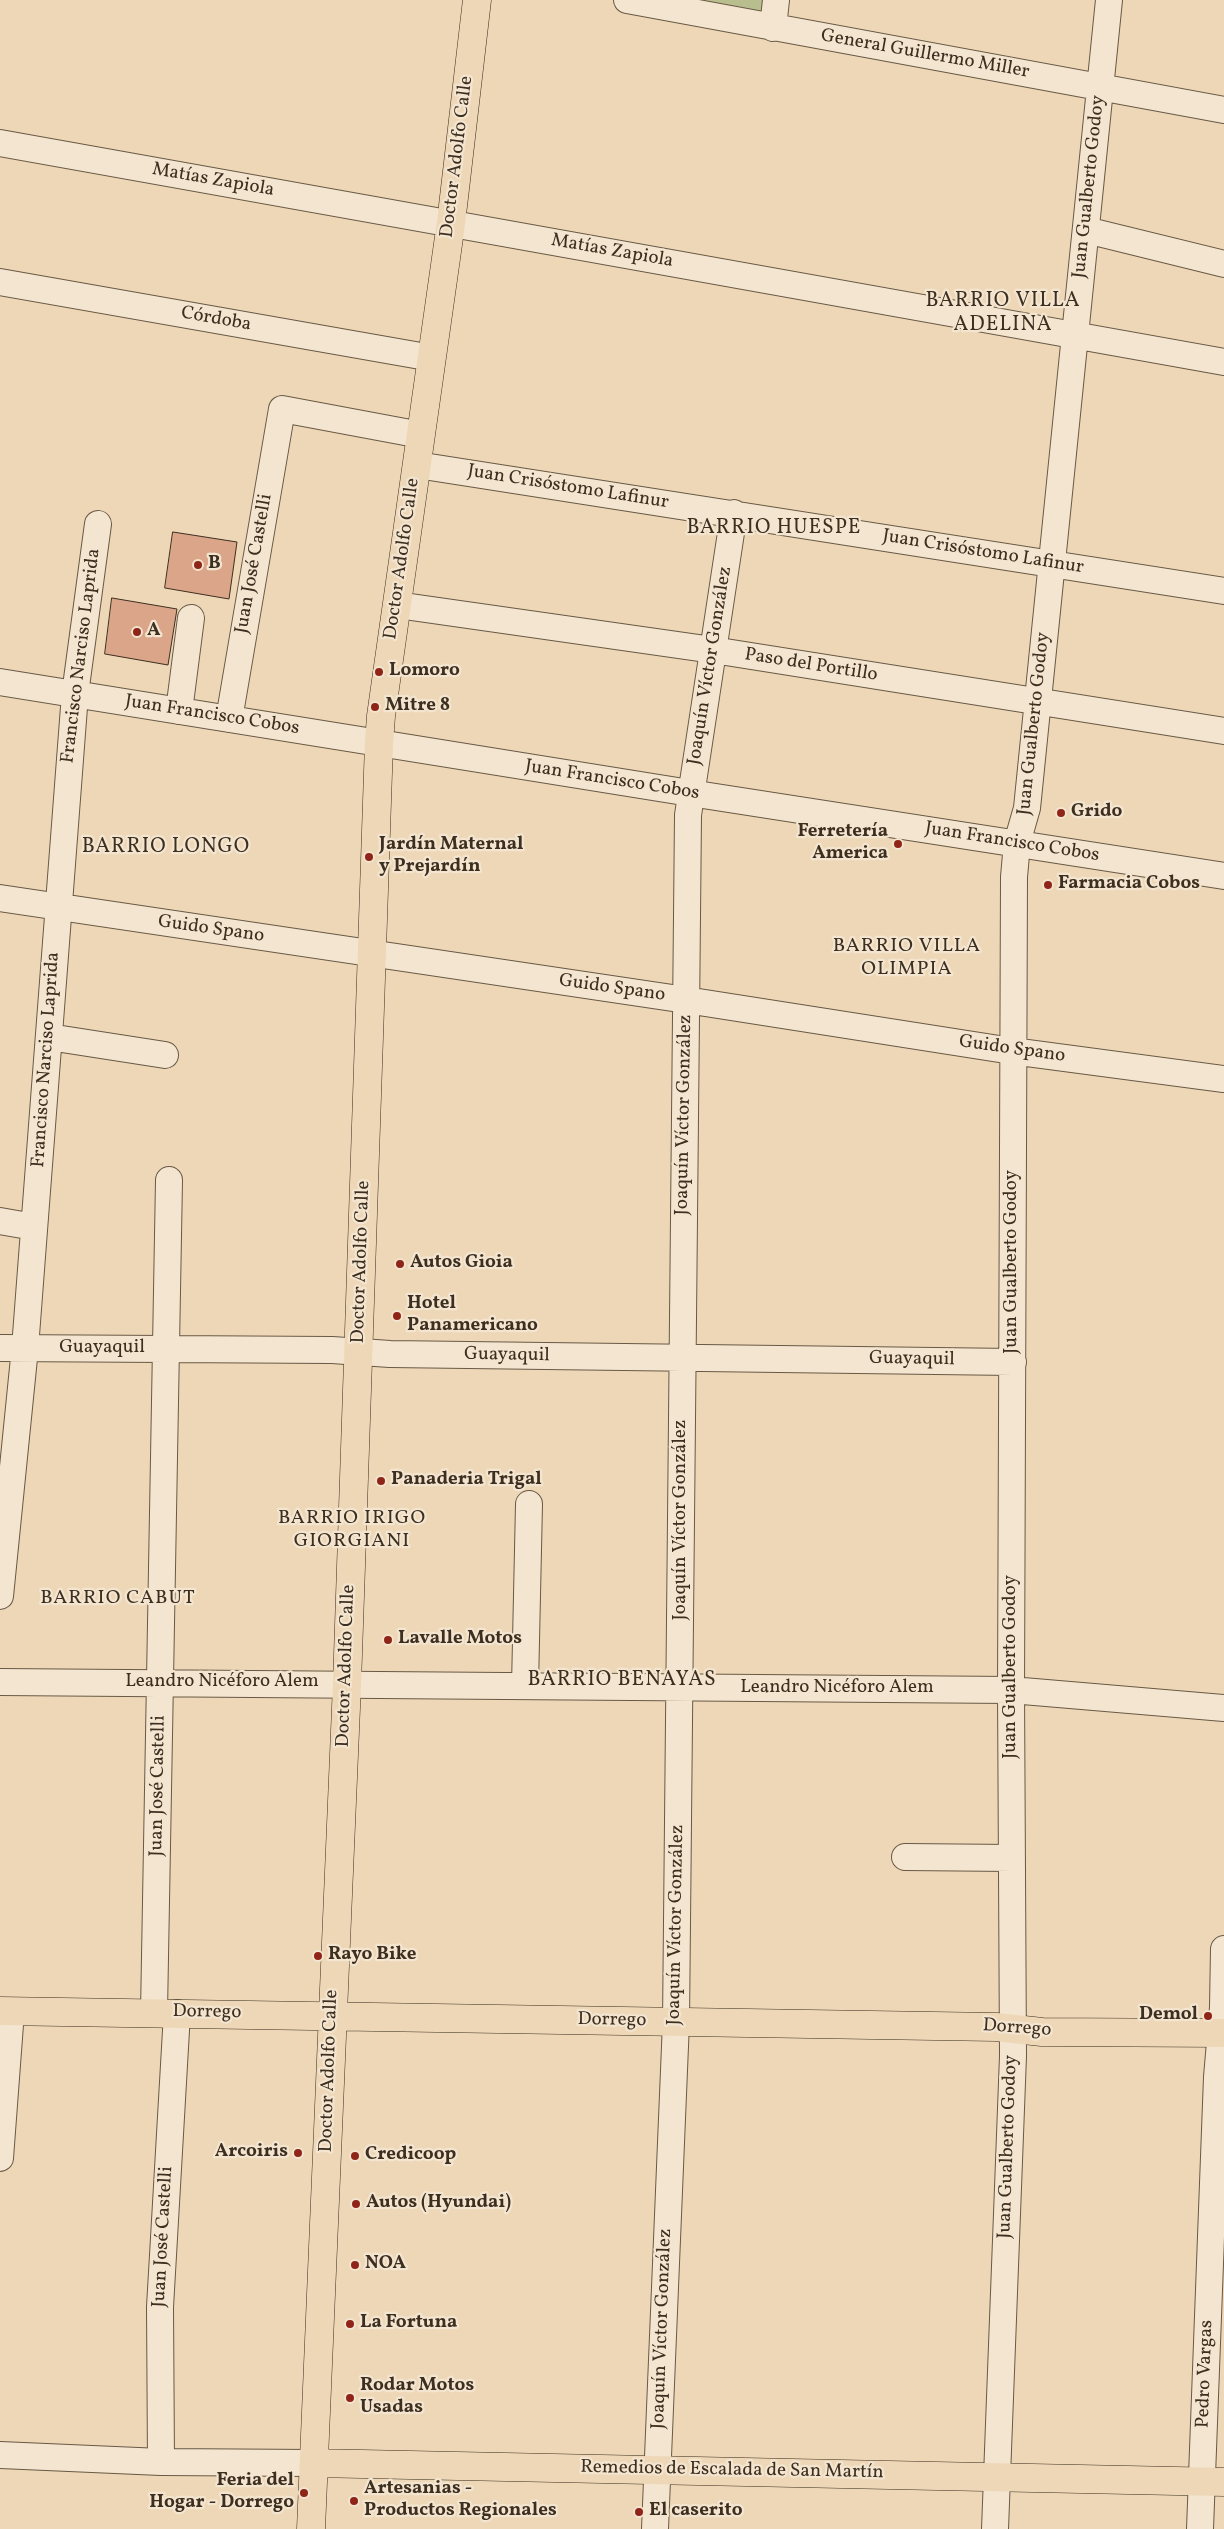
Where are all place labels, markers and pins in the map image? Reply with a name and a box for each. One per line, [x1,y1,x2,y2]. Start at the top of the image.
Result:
place label: B [208,554,221,576]
marker: B [192,559,204,571]
place label: A [147,621,161,643]
marker: A [131,626,143,638]
place label: Lomoro [389,661,460,683]
marker: Lomoro [373,666,385,678]
place label: Mitre 8 [385,696,450,718]
marker: Mitre 8 [369,701,381,713]
place label: Grido [1071,802,1122,824]
marker: Grido [1055,807,1067,819]
place label: Ferretería America [797,822,888,866]
place label: Jardín Maternal y Prejardín [379,835,524,879]
marker: Ferretería America [892,838,904,850]
marker: Jardín Maternal y Prejardín [363,851,375,863]
place label: Farmacia Cobos [1058,874,1200,896]
marker: Farmacia Cobos [1042,879,1054,891]
place label: Autos Gioia [410,1253,513,1275]
marker: Autos Gioia [394,1258,406,1270]
place label: Hotel Panamericano [407,1294,538,1338]
marker: Hotel Panamericano [391,1310,403,1322]
place label: Panaderia Trigal [391,1470,542,1492]
marker: Panaderia Trigal [375,1475,387,1487]
place label: Lavalle Motos [398,1629,522,1651]
marker: Lavalle Motos [382,1634,394,1646]
place label: Rayo Bike [328,1945,417,1967]
marker: Rayo Bike [312,1950,324,1962]
place label: Demol [1139,2005,1198,2027]
marker: Demol [1202,2010,1214,2022]
place label: Arcoiris [215,2142,288,2164]
place label: Credicoop [365,2145,456,2167]
marker: Arcoiris [292,2147,304,2159]
marker: Credicoop [349,2150,361,2162]
place label: Autos (Hyundai) [366,2193,511,2215]
marker: Autos (Hyundai) [350,2198,362,2210]
place label: NOA [365,2254,406,2276]
marker: NOA [349,2259,361,2271]
place label: La Fortuna [360,2313,457,2335]
marker: La Fortuna [344,2318,356,2330]
place label: Rodar Motos Usadas [360,2376,474,2420]
marker: Rodar Motos Usadas [344,2392,356,2404]
place label: Feria del Hogar - Dorrego [149,2471,294,2515]
place label: Artesanias - Productos Regionales [364,2479,557,2523]
marker: Feria del Hogar - Dorrego [298,2487,310,2499]
marker: Artesanias - Productos Regionales [348,2495,360,2507]
place label: El caserito [649,2501,743,2523]
marker: El caserito [633,2506,645,2518]

